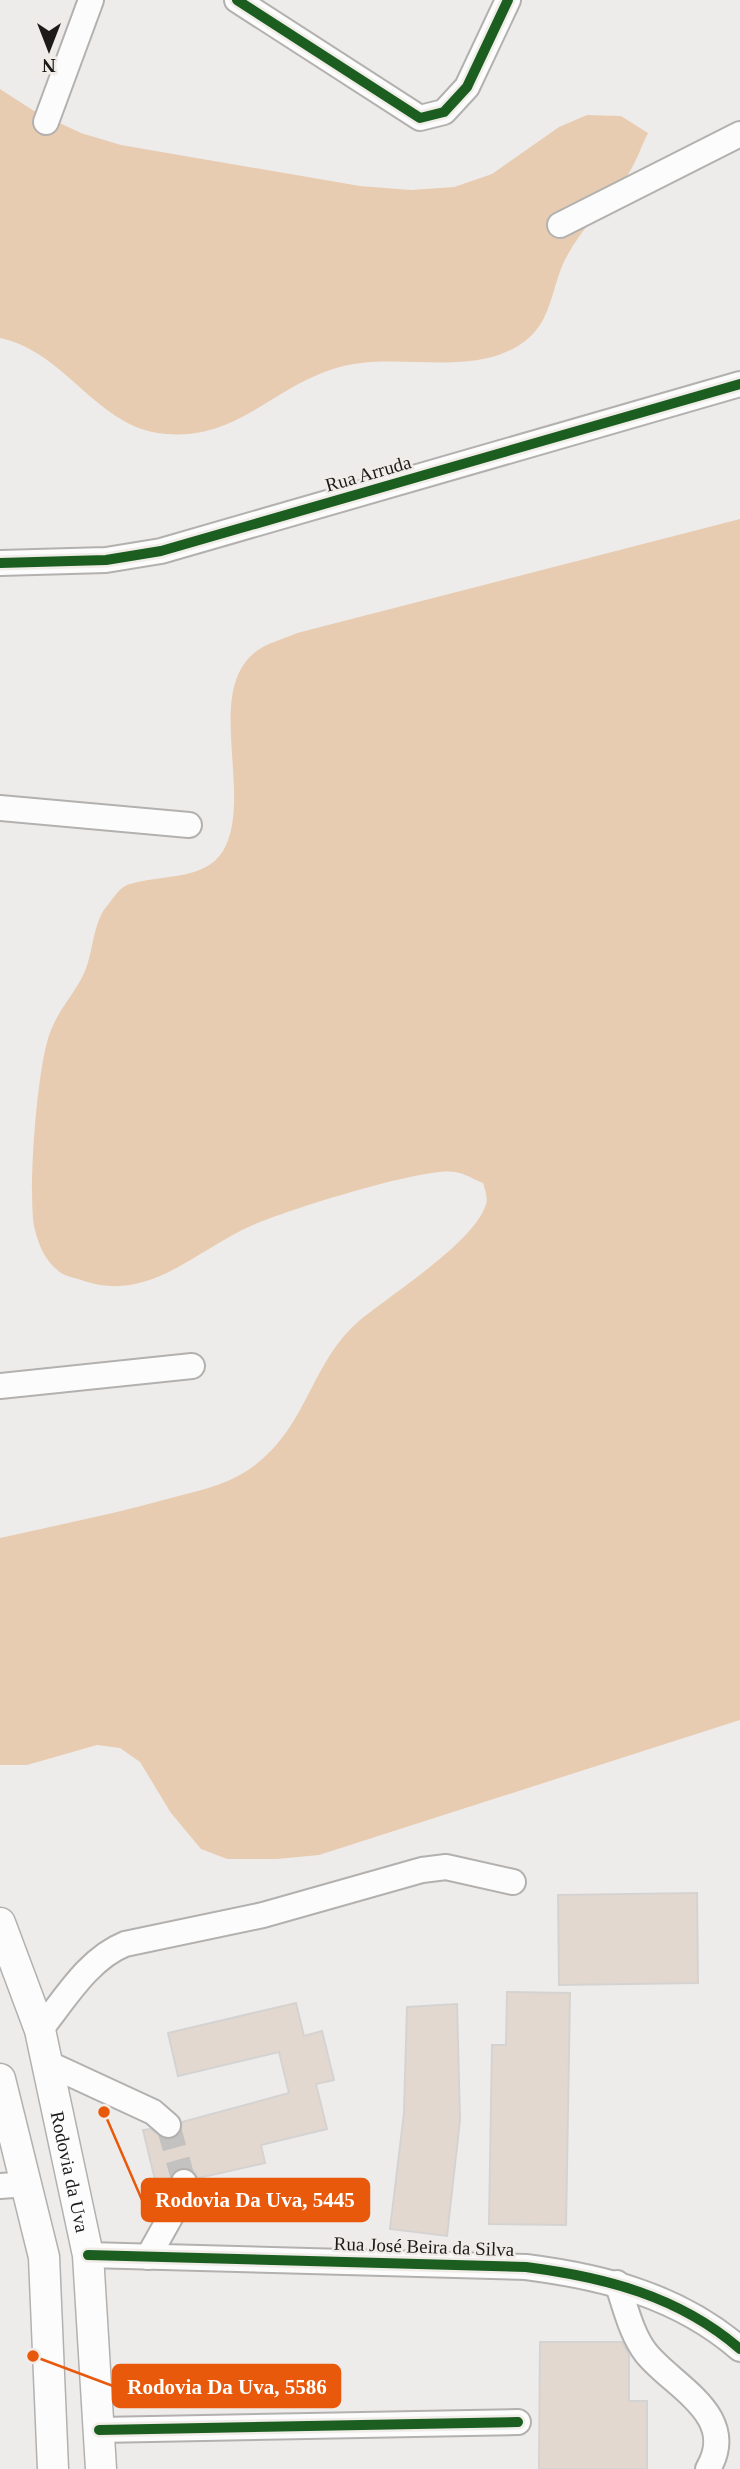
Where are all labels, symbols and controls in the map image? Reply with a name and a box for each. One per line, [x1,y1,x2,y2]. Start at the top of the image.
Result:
north arrow [14,14,84,84]
text: N [42,55,56,76]
street label: Rua Arruda [323,451,414,496]
street label: Rodovia da Uva [47,2109,93,2235]
callout: Rodovia Da Uva, 5445 [142,2179,369,2221]
text: Rodovia Da Uva, 5445 [155,2188,355,2212]
street label: Rua José Beira da Silva [333,2233,515,2260]
callout: Rodovia Da Uva, 5586 [113,2365,340,2407]
text: Rodovia Da Uva, 5586 [127,2375,327,2399]

